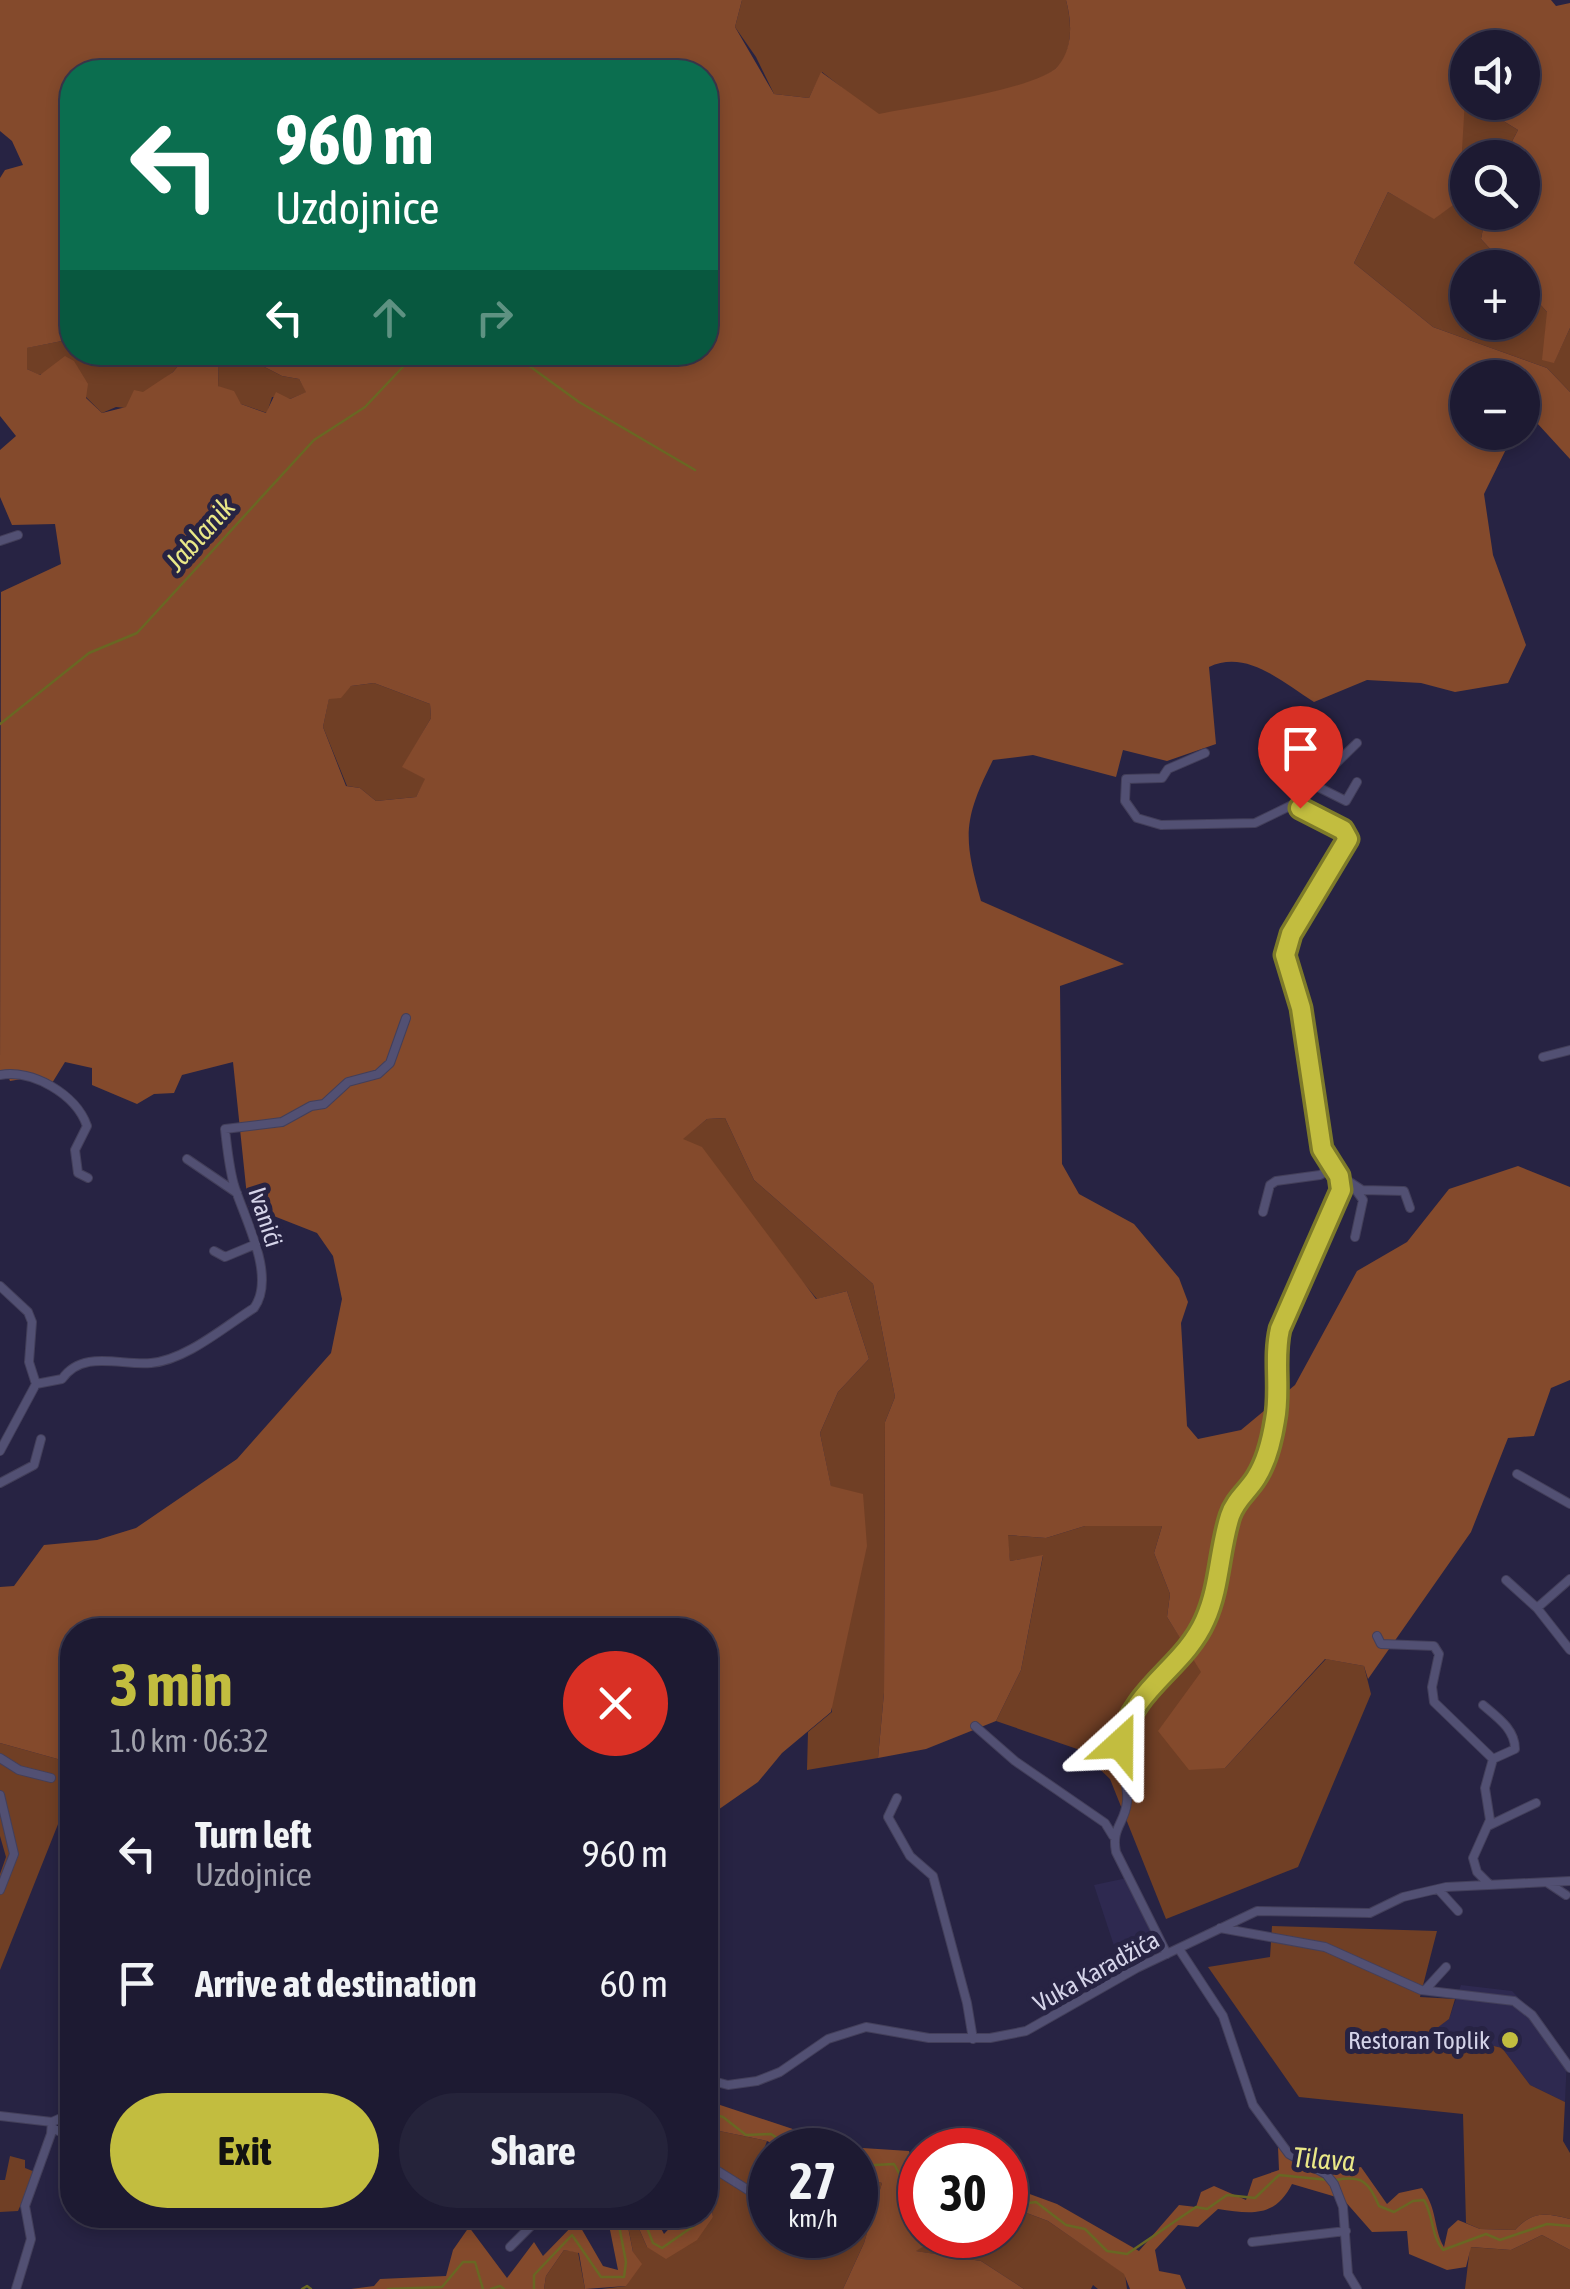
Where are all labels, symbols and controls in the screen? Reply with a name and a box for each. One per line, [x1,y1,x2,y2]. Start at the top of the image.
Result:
map controls [1450,30,1540,450]
button: sound [1450,30,1540,120]
text: 960 m [275,99,434,179]
icon: left [110,100,240,230]
button: search [1450,140,1540,230]
text: Uzdojnice [275,182,439,234]
button: + [1450,250,1540,340]
icon: left [257,290,312,345]
icon: ahead [362,290,417,345]
icon: right [467,290,522,345]
button: − [1450,360,1540,450]
water label: Jablanik [158,490,242,578]
pin [1258,706,1343,809]
icon: arrive [1273,721,1328,776]
street label: Ivanići [243,1184,289,1250]
text: 3 min [110,1650,233,1719]
button: close [563,1651,668,1756]
position arrow [1068,1692,1172,1796]
text: 1.0 km · 06:32 [110,1722,269,1759]
text: Turn left [195,1813,311,1856]
icon: left [110,1826,165,1881]
text: 960 m [582,1832,668,1875]
text: Uzdojnice [195,1856,312,1893]
street label: Vuka Karadžića [1028,1925,1164,2017]
icon: arrive [110,1956,165,2011]
text: Arrive at destination [195,1962,477,2005]
text: 60 m [600,1962,668,2005]
place label: Restoran Toplik [1348,2026,1490,2054]
marker: Restoran Toplik [1499,2029,1521,2051]
button: Exit [110,2093,379,2208]
button: Share [399,2093,668,2208]
speed limit sign: 30 [898,2128,1028,2258]
water label: Tilava [1292,2141,1356,2177]
text: 27 [789,2152,836,2210]
text: km/h [788,2204,838,2232]

